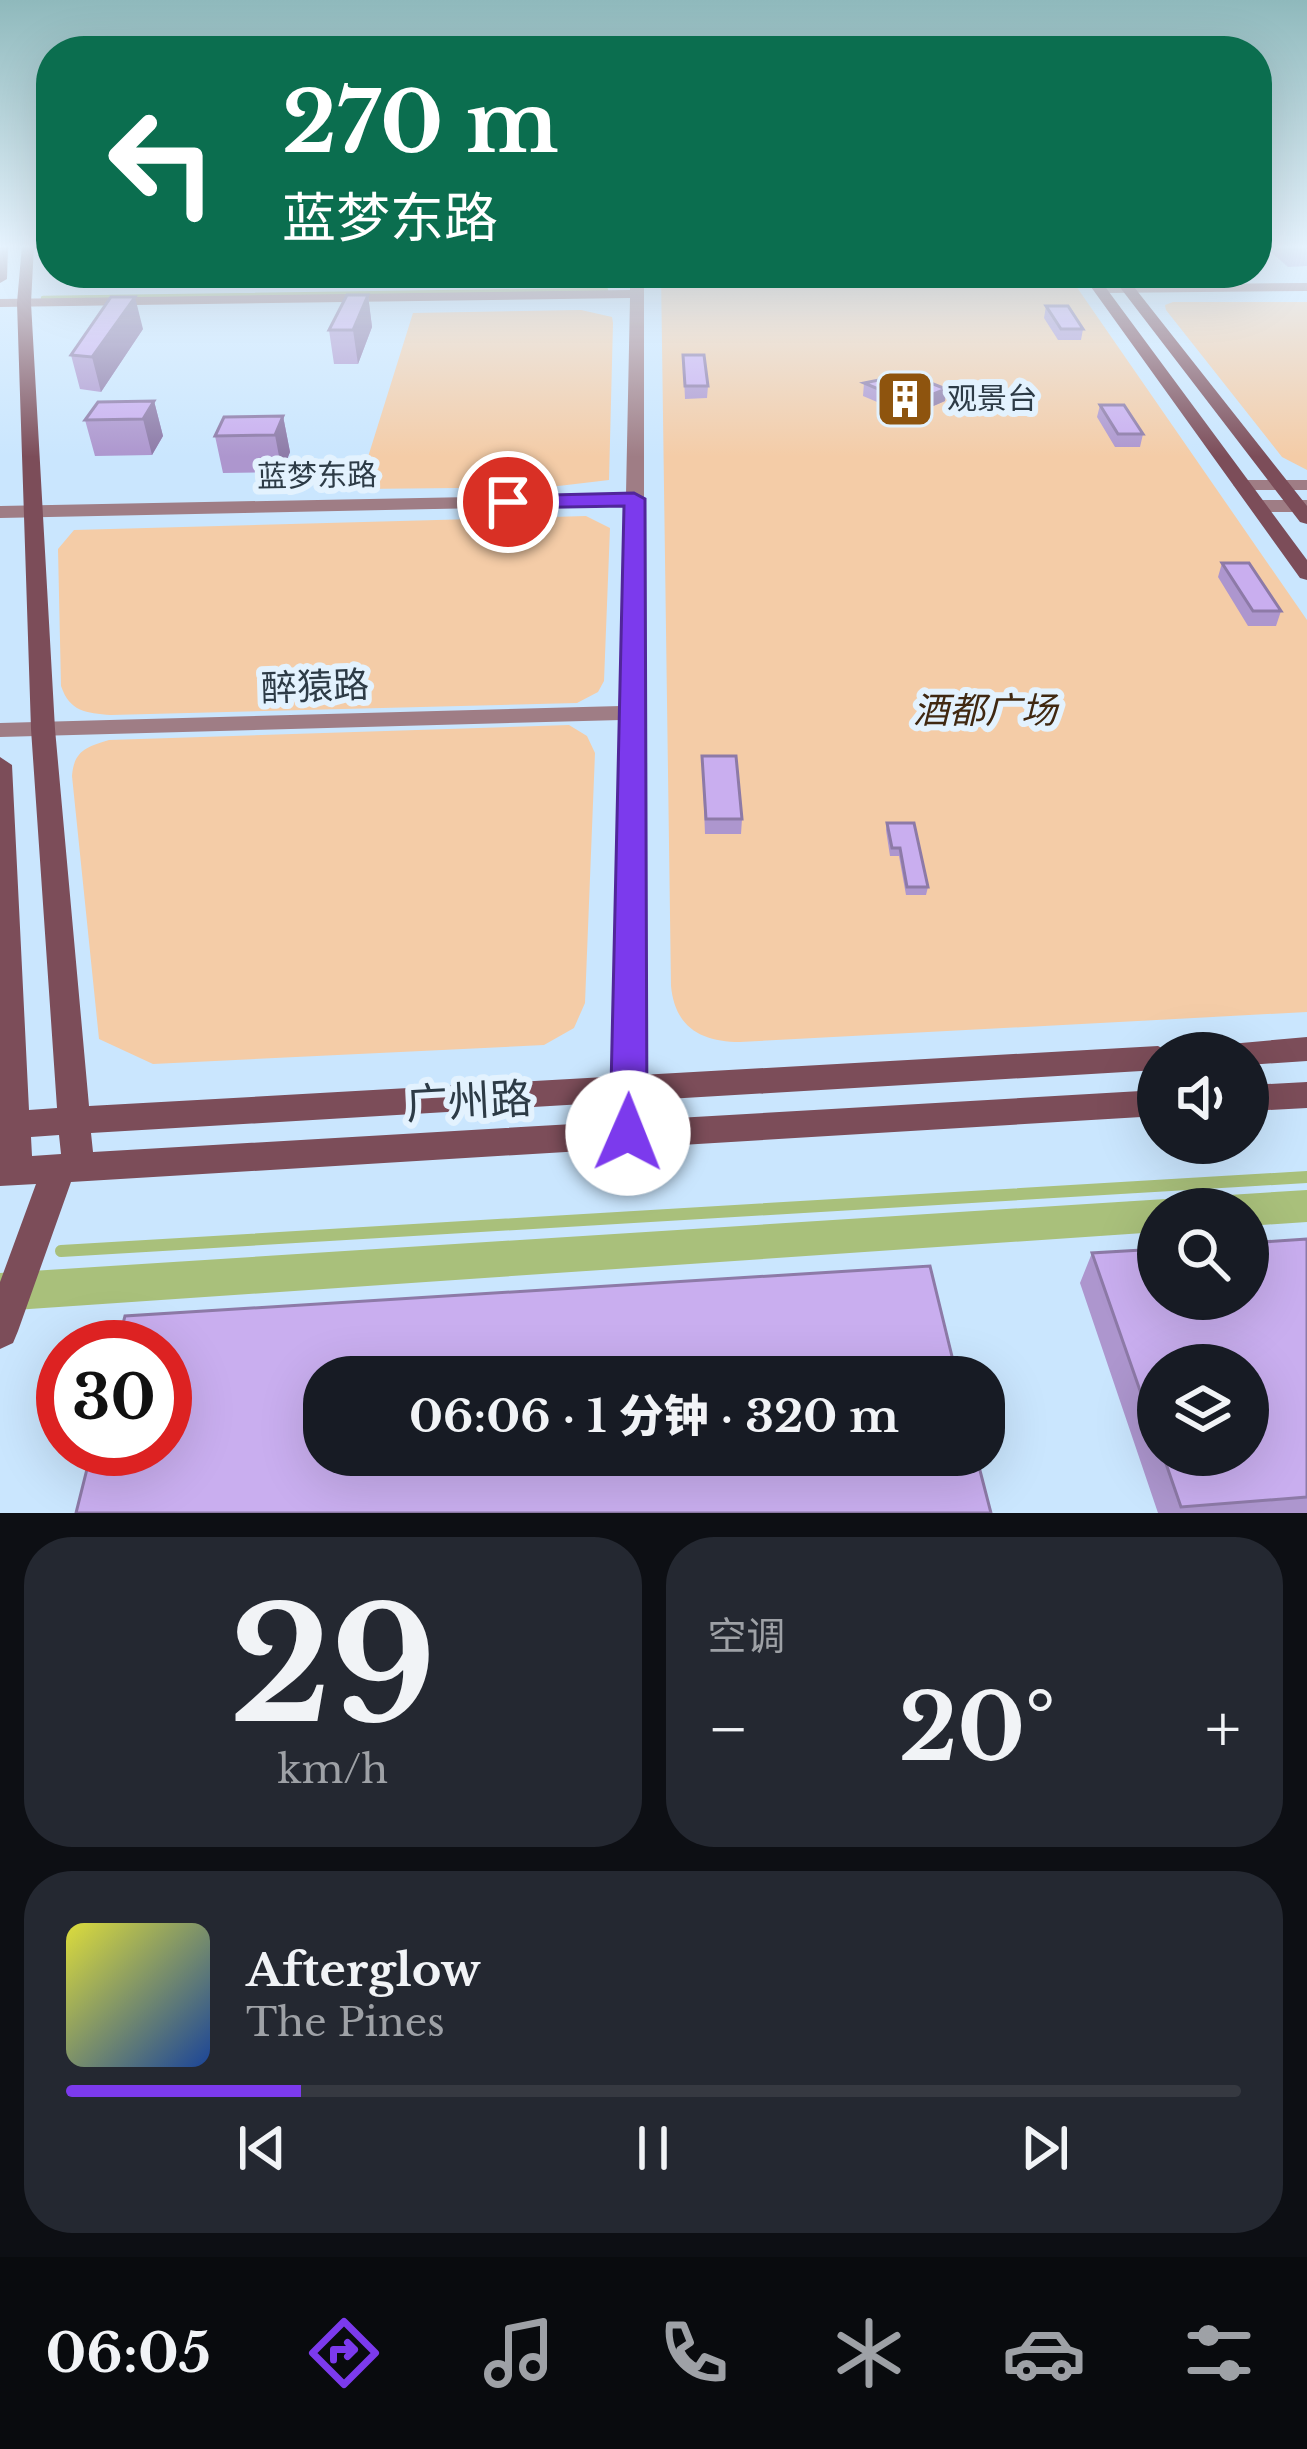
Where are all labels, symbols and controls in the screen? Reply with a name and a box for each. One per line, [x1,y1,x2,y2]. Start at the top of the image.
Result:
text: 270 m [282,71,559,175]
icon: left [84,84,240,240]
text: 蓝梦东路 [282,185,498,252]
building icon: 观景台 [874,368,936,430]
place label: 观景台 [947,380,1037,417]
pin [457,451,559,553]
street label: 蓝梦东路 [257,456,377,495]
icon: arrive [475,469,541,535]
street label: 醉猿路 [260,662,370,711]
park label: 酒都广场 [913,688,1060,733]
map controls [1137,1032,1269,1476]
button: sound [1137,1032,1269,1164]
position arrow [565,1070,691,1196]
street label: 广州路 [405,1072,533,1130]
button: search [1137,1188,1269,1320]
speed limit sign: 30 [36,1320,192,1476]
button: layers [1137,1344,1269,1476]
text: 06:06 · 1 分钟 · 320 m [409,1388,899,1444]
text: 29 [229,1570,436,1763]
text: 空调 [708,1612,786,1661]
text: 20° [899,1673,1055,1784]
text: − [708,1688,749,1770]
text: + [1205,1688,1241,1770]
text: km/h [277,1745,388,1794]
text: Afterglow [246,1942,481,1998]
text: The Pines [246,1998,445,2047]
icon: previous [229,2115,295,2181]
icon: pause [620,2115,686,2181]
icon: next [1012,2115,1078,2181]
icon: directions [302,2311,386,2395]
icon: music [477,2311,561,2395]
icon: phone [652,2311,736,2395]
icon: climate [827,2311,911,2395]
icon: car [1002,2311,1086,2395]
icon: filters [1177,2311,1261,2395]
text: 06:05 [46,2320,211,2387]

